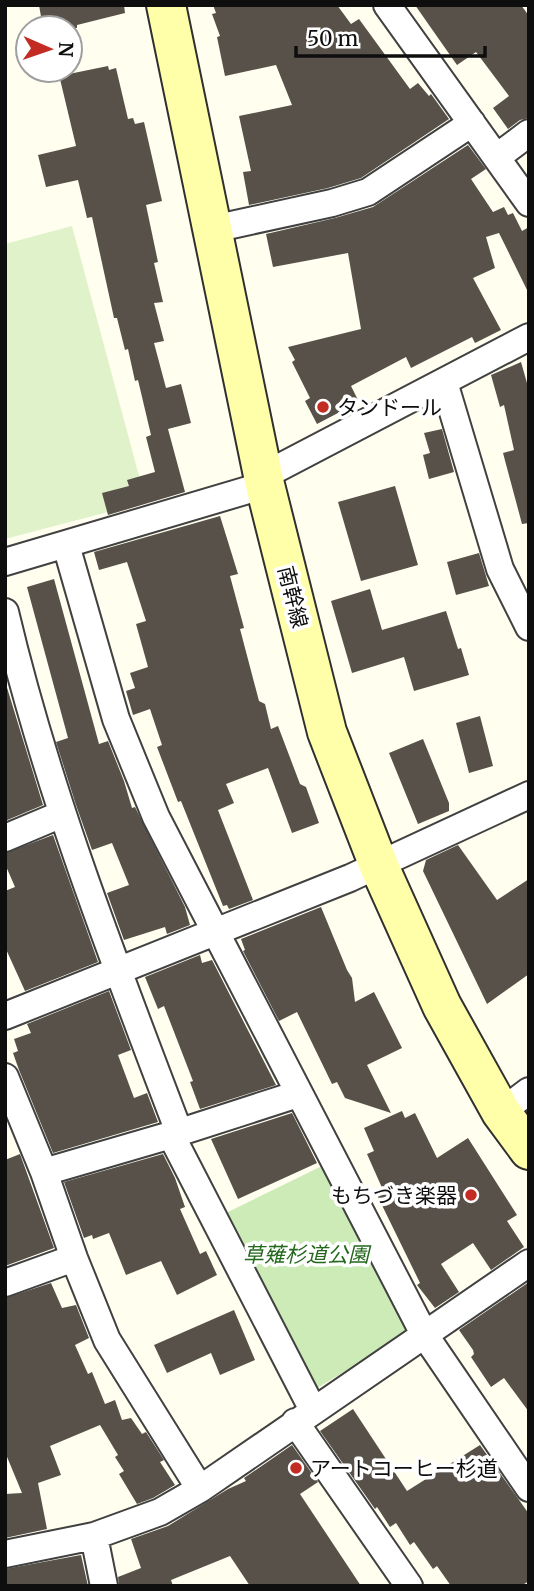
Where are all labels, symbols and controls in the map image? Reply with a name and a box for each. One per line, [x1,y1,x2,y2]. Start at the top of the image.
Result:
north arrow [14,14,84,84]
scale bar [296,14,485,58]
text: 50 m [307,25,358,52]
text: N [54,42,78,58]
place label: タンドール [337,394,442,421]
marker: タンドール [315,399,331,415]
street label: 南幹線 [272,563,314,631]
place label: もちづき楽器 [331,1182,457,1209]
marker: もちづき楽器 [463,1187,479,1203]
park label: 草薙杉道公園 [243,1241,372,1268]
place label: アートコーヒー杉道 [310,1455,498,1482]
marker: アートコーヒー杉道 [288,1460,304,1476]

